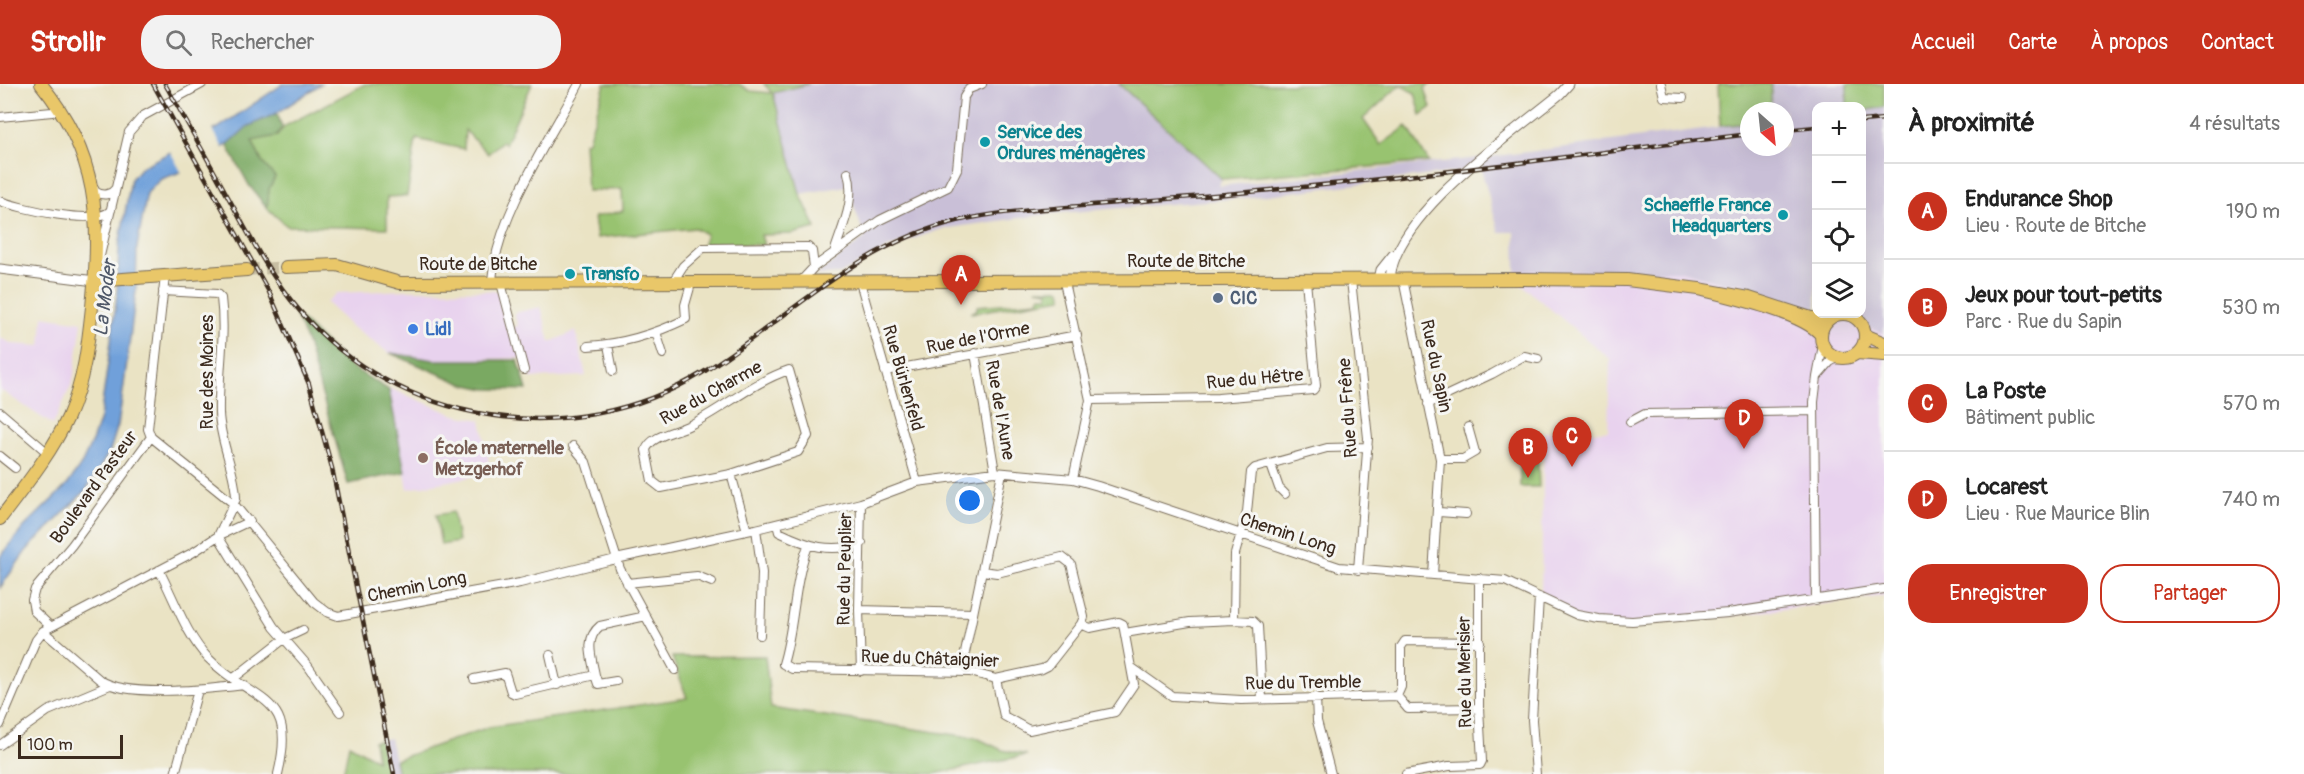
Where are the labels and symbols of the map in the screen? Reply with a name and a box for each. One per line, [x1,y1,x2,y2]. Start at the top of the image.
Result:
north arrow [1740,102,1794,156]
place label: Service des Ordures ménagères [997,121,1146,165]
marker: Service des Ordures ménagères [978,135,992,149]
place label: Schaeffle France Headquarters [1644,194,1772,238]
marker: Schaeffle France Headquarters [1776,208,1790,222]
street label: Route de Bitche [1127,250,1245,273]
street label: Route de Bitche [419,253,537,276]
water label: La Moder [88,255,122,338]
pin: A [942,256,980,305]
place label: Transfo [581,263,640,286]
marker: Transfo [563,267,577,281]
place label: CIC [1230,287,1257,310]
marker: CIC [1211,291,1225,305]
street label: Rue des Moines [196,315,219,429]
street label: Rue de l'Orme [924,317,1032,359]
street label: Rue du Sapin [1415,317,1457,415]
place label: Lidl [425,318,451,341]
marker: Lidl [406,322,420,336]
street label: Rue Bürlenfeld [877,322,929,434]
street label: Rue du Charme [656,355,766,431]
street label: Rue du Frêne [1333,357,1363,459]
street label: Rue de l'Aune [980,358,1020,462]
street label: Rue du Hêtre [1206,363,1305,395]
pin: D [1724,400,1764,449]
pin: C [1552,418,1592,467]
street label: Boulevard Pasteur [45,425,143,548]
pin: B [1508,428,1547,478]
place label: École maternelle Metzgerhof [435,437,565,481]
marker: École maternelle Metzgerhof [416,451,430,465]
your location [955,486,984,515]
street label: Chemin Long [1237,508,1339,560]
street label: Rue du Peuplier [833,512,857,626]
street label: Chemin Long [366,566,468,608]
street label: Rue du Merisier [1453,615,1477,728]
street label: Rue du Châtaignier [860,645,1000,673]
street label: Rue du Tremble [1245,670,1361,696]
scale bar [18,732,123,760]

